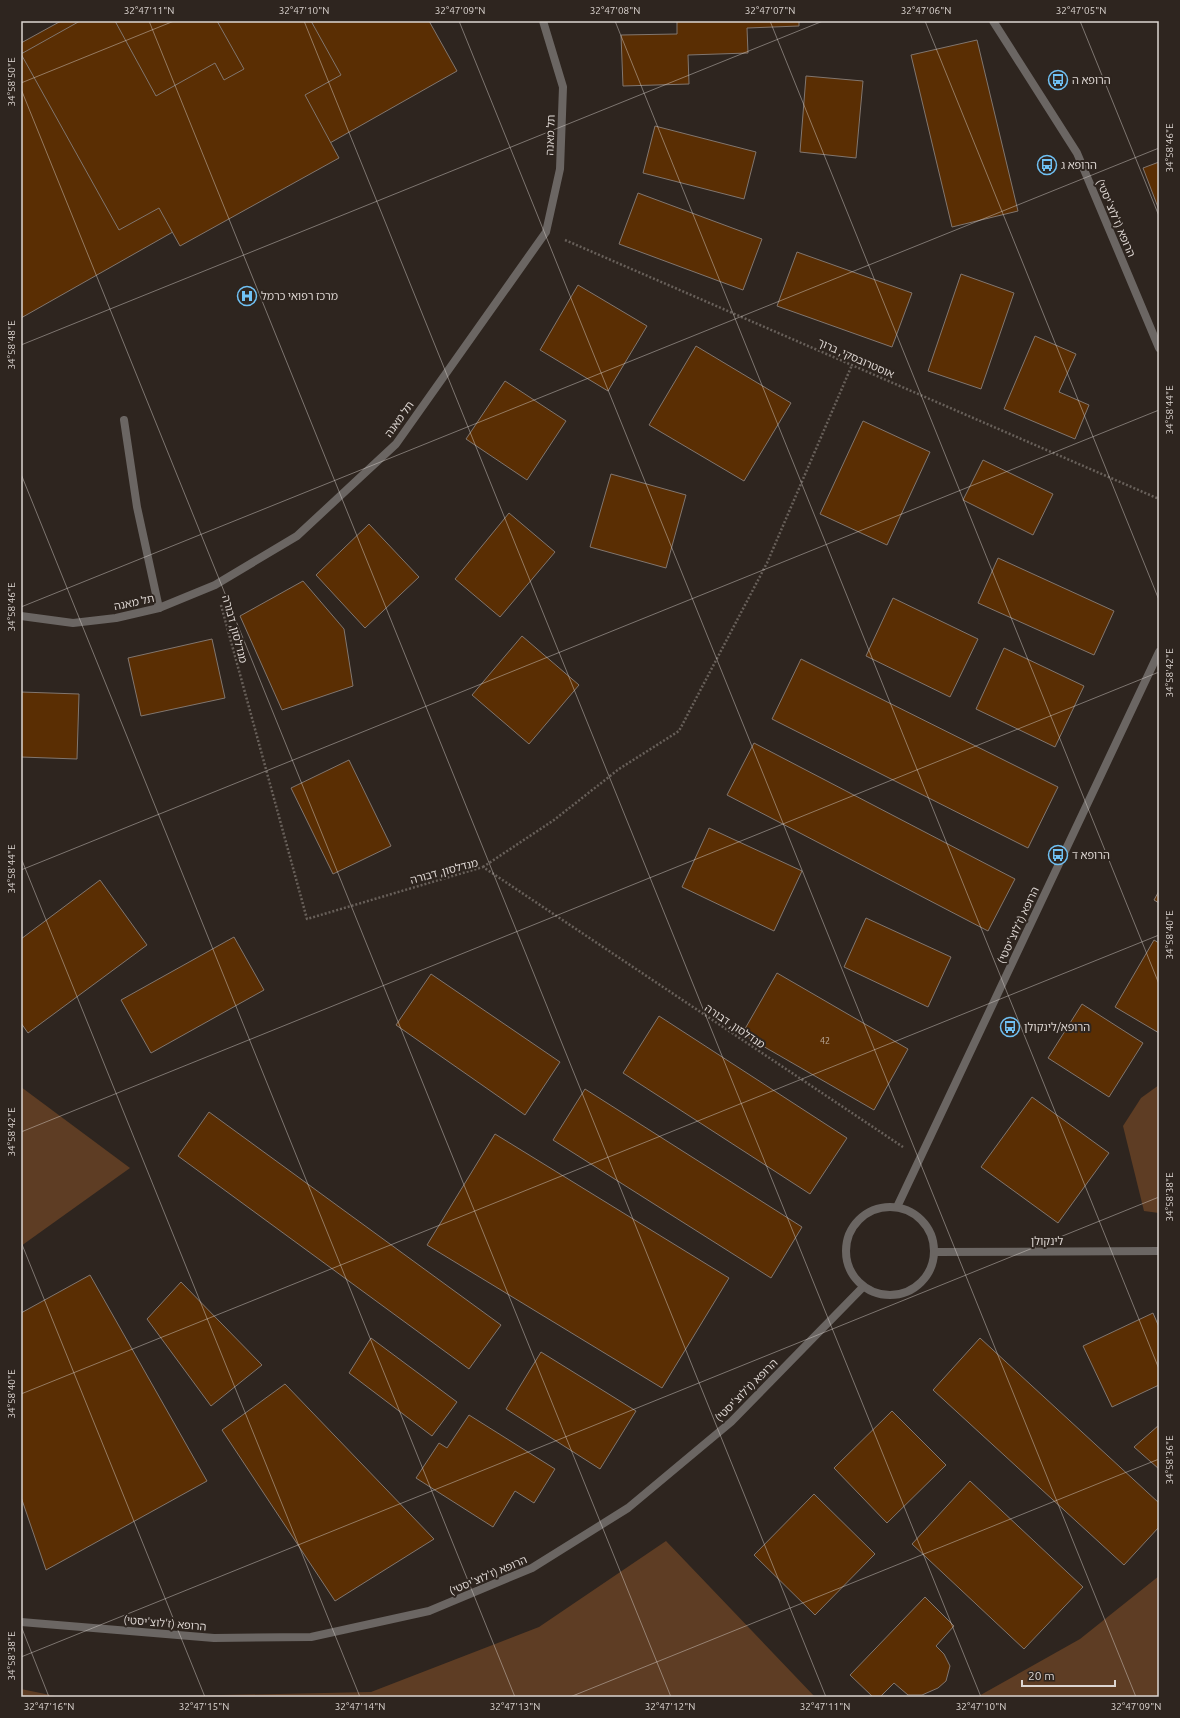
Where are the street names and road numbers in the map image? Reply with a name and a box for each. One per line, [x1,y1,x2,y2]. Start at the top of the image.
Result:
street label: תל מאנה [543,114,557,156]
street label: הרופא (ז'לוצ'יסטי) [1093,177,1138,259]
street label: אוסטרובסקי, ברוך [816,336,896,380]
street label: תל מאנה [382,399,416,439]
street label: תל מאנה [113,592,155,612]
street label: מנדלסון, דבורה [220,594,250,664]
street label: מנדלסון, דבורה [409,856,479,886]
street label: הרופא (ז'לוצ'יסטי) [995,885,1042,966]
street label: מנדלסון, דבורה [703,1002,767,1050]
street label: לינקולן [1031,1235,1064,1247]
street label: הרופא (ז'לוצ'יסטי) [712,1356,780,1424]
street label: הרופא (ז'לוצ'יסטי) [447,1553,529,1598]
street label: הרופא (ז'לוצ'יסטי) [123,1613,207,1634]

